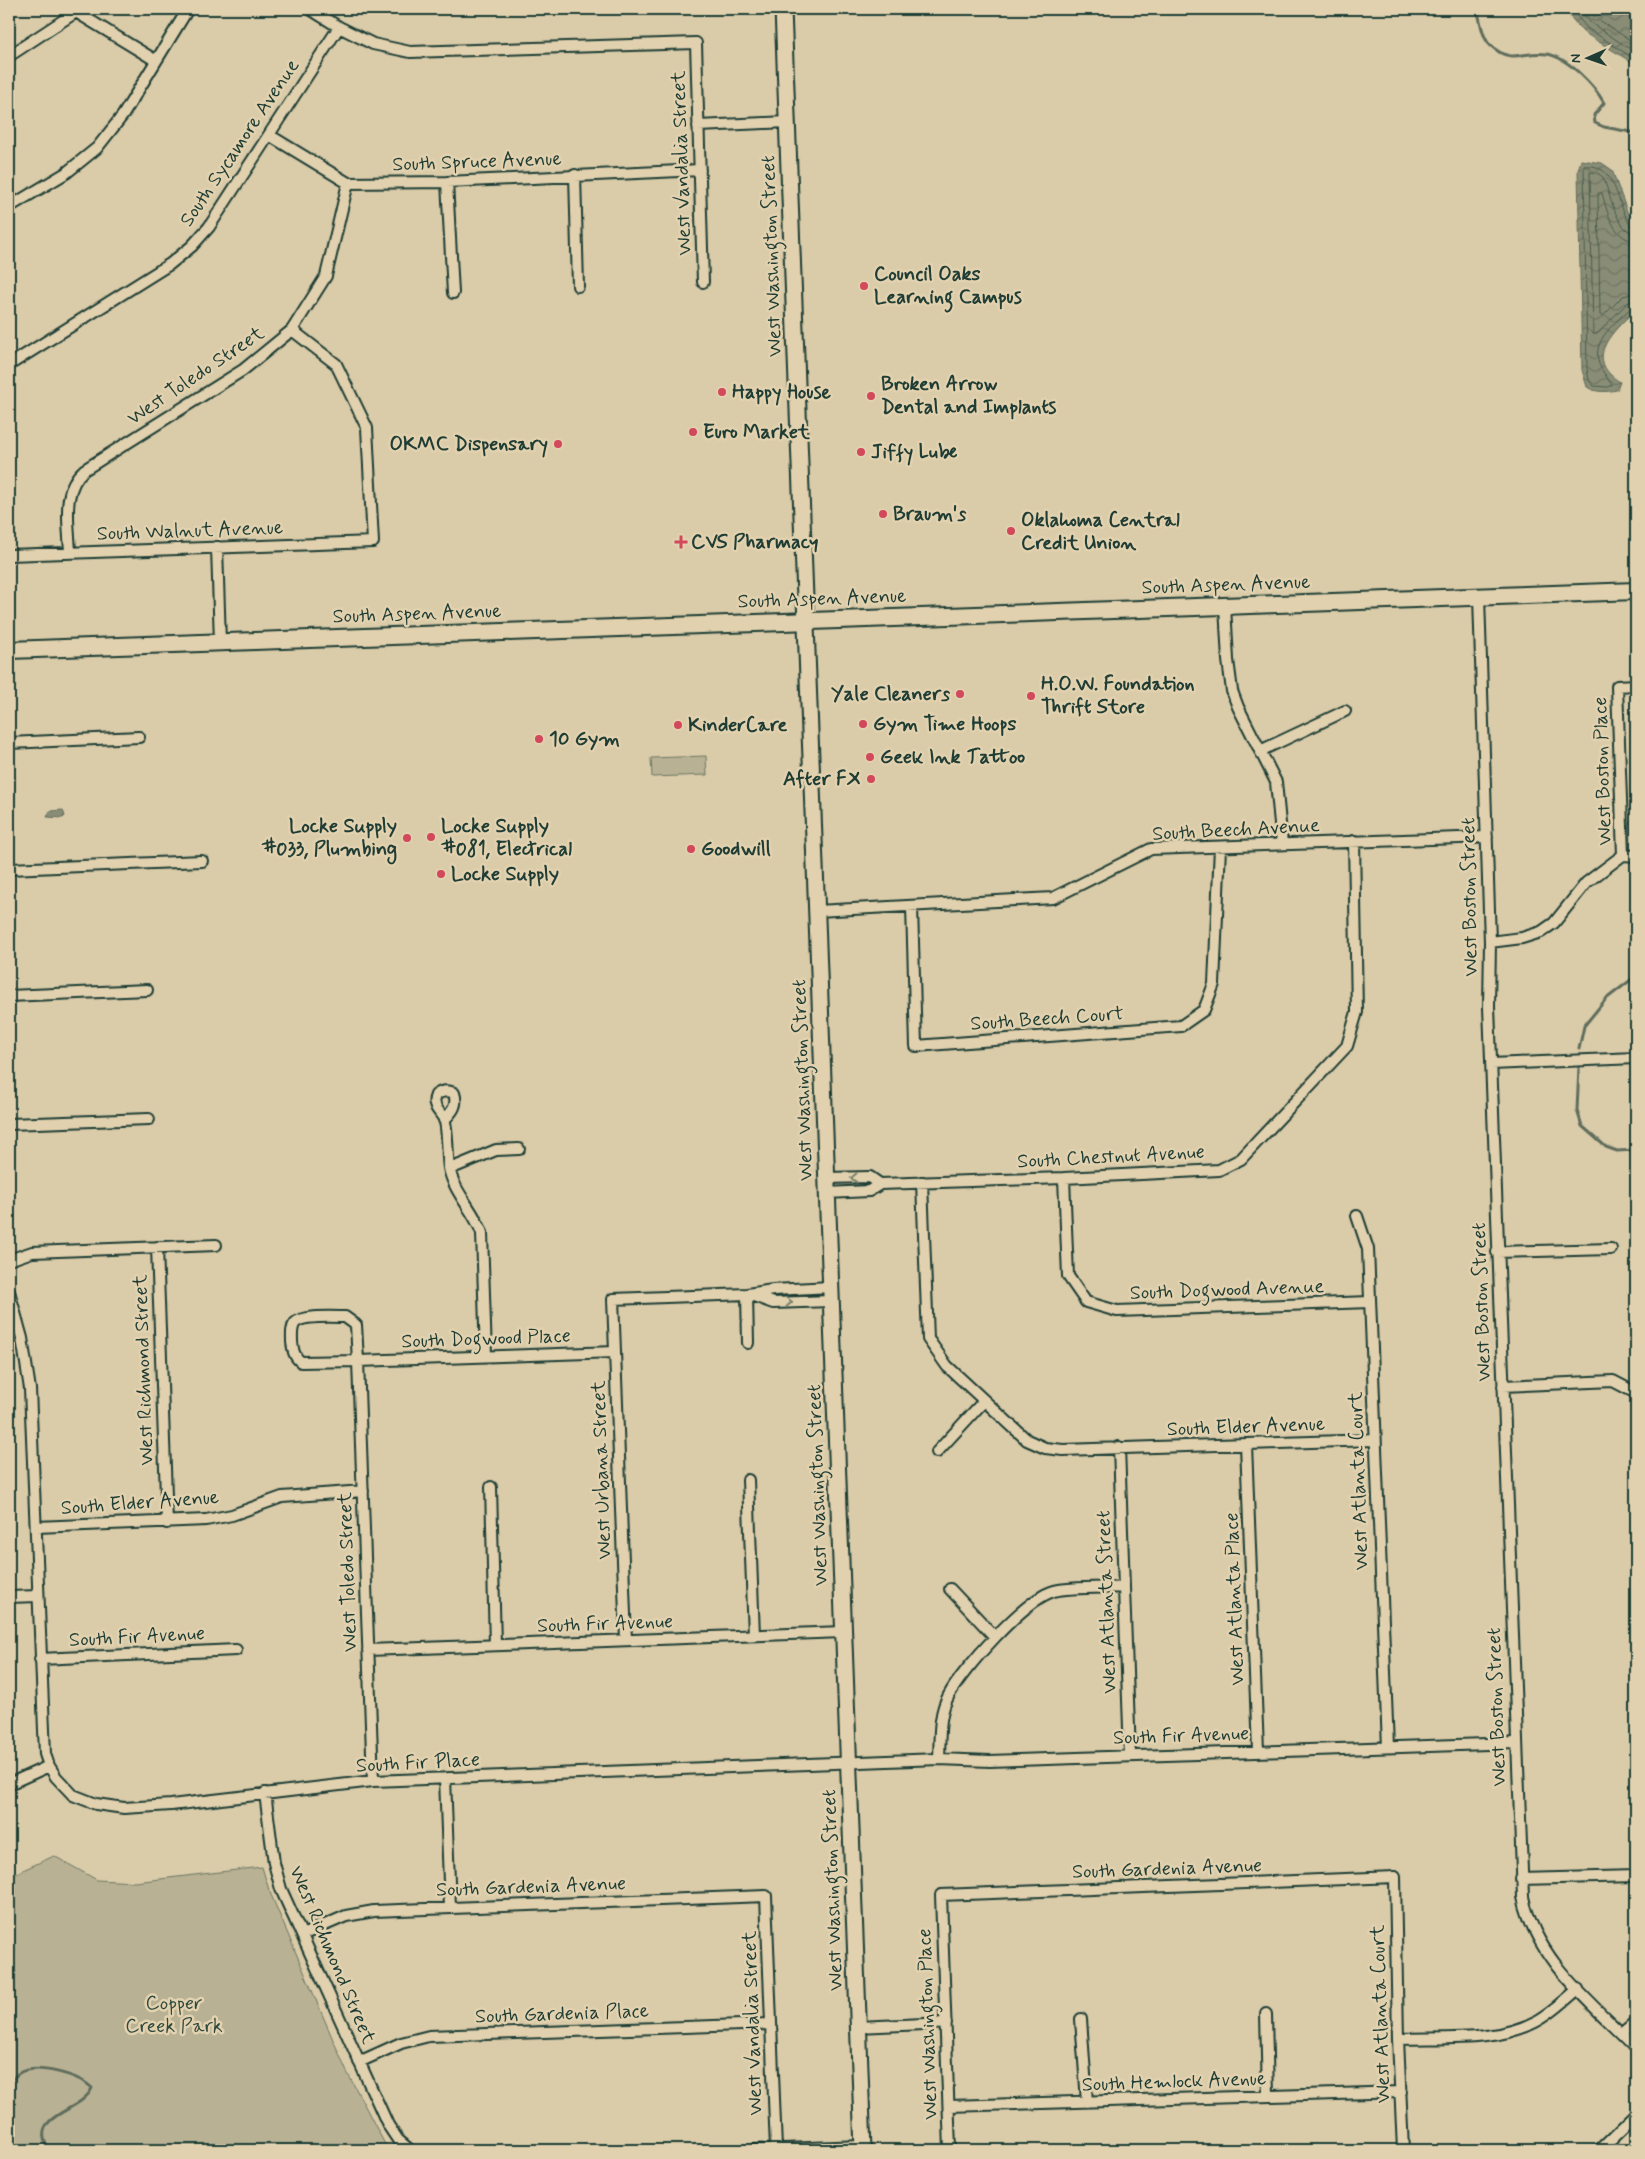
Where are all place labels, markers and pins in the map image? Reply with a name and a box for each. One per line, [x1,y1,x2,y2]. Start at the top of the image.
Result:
place label: Council Oaks Learning Campus [874,261,1022,313]
marker: Council Oaks Learning Campus [858,280,870,292]
place label: Broken Arrow Dental and Implants [881,371,1056,421]
place label: Happy House [732,379,832,406]
marker: Happy House [716,386,728,398]
marker: Broken Arrow Dental and Implants [865,390,877,402]
place label: Euro Market [703,419,811,446]
marker: Euro Market [687,426,699,438]
place label: OKMC Dispensary [390,431,548,458]
marker: OKMC Dispensary [552,438,564,450]
place label: Jiffy Lube [871,439,958,466]
marker: Jiffy Lube [855,446,867,458]
place label: Braum's [893,501,966,528]
place label: Oklahoma Central Credit Union [1021,507,1180,557]
marker: Braum's [877,508,889,520]
marker: Oklahoma Central Credit Union [1005,525,1017,537]
place label: CVS Pharmacy [691,529,819,556]
marker: CVS Pharmacy [675,536,687,548]
place label: H.O.W. Foundation Thrift Store [1041,671,1195,721]
place label: Yale Cleaners [831,681,950,708]
marker: Yale Cleaners [954,688,966,700]
marker: H.O.W. Foundation Thrift Store [1025,690,1037,702]
place label: Gym Time Hoops [873,711,1017,738]
place label: KinderCare [688,712,788,739]
marker: Gym Time Hoops [857,718,869,730]
marker: KinderCare [672,719,684,731]
place label: 10 Gym [549,726,620,753]
marker: 10 Gym [533,733,545,745]
place label: Geek Ink Tattoo [880,744,1025,771]
marker: Geek Ink Tattoo [864,751,876,763]
place label: After FX [783,766,861,793]
marker: After FX [865,773,877,785]
place label: Locke Supply #033, Plumbing [260,813,397,865]
place label: Locke Supply #081, Electrical [440,813,572,863]
marker: Locke Supply #081, Electrical [425,831,437,843]
marker: Locke Supply #033, Plumbing [401,832,413,844]
place label: Goodwill [701,836,771,863]
marker: Goodwill [685,843,697,855]
place label: Locke Supply [451,861,559,888]
marker: Locke Supply [435,868,447,880]

